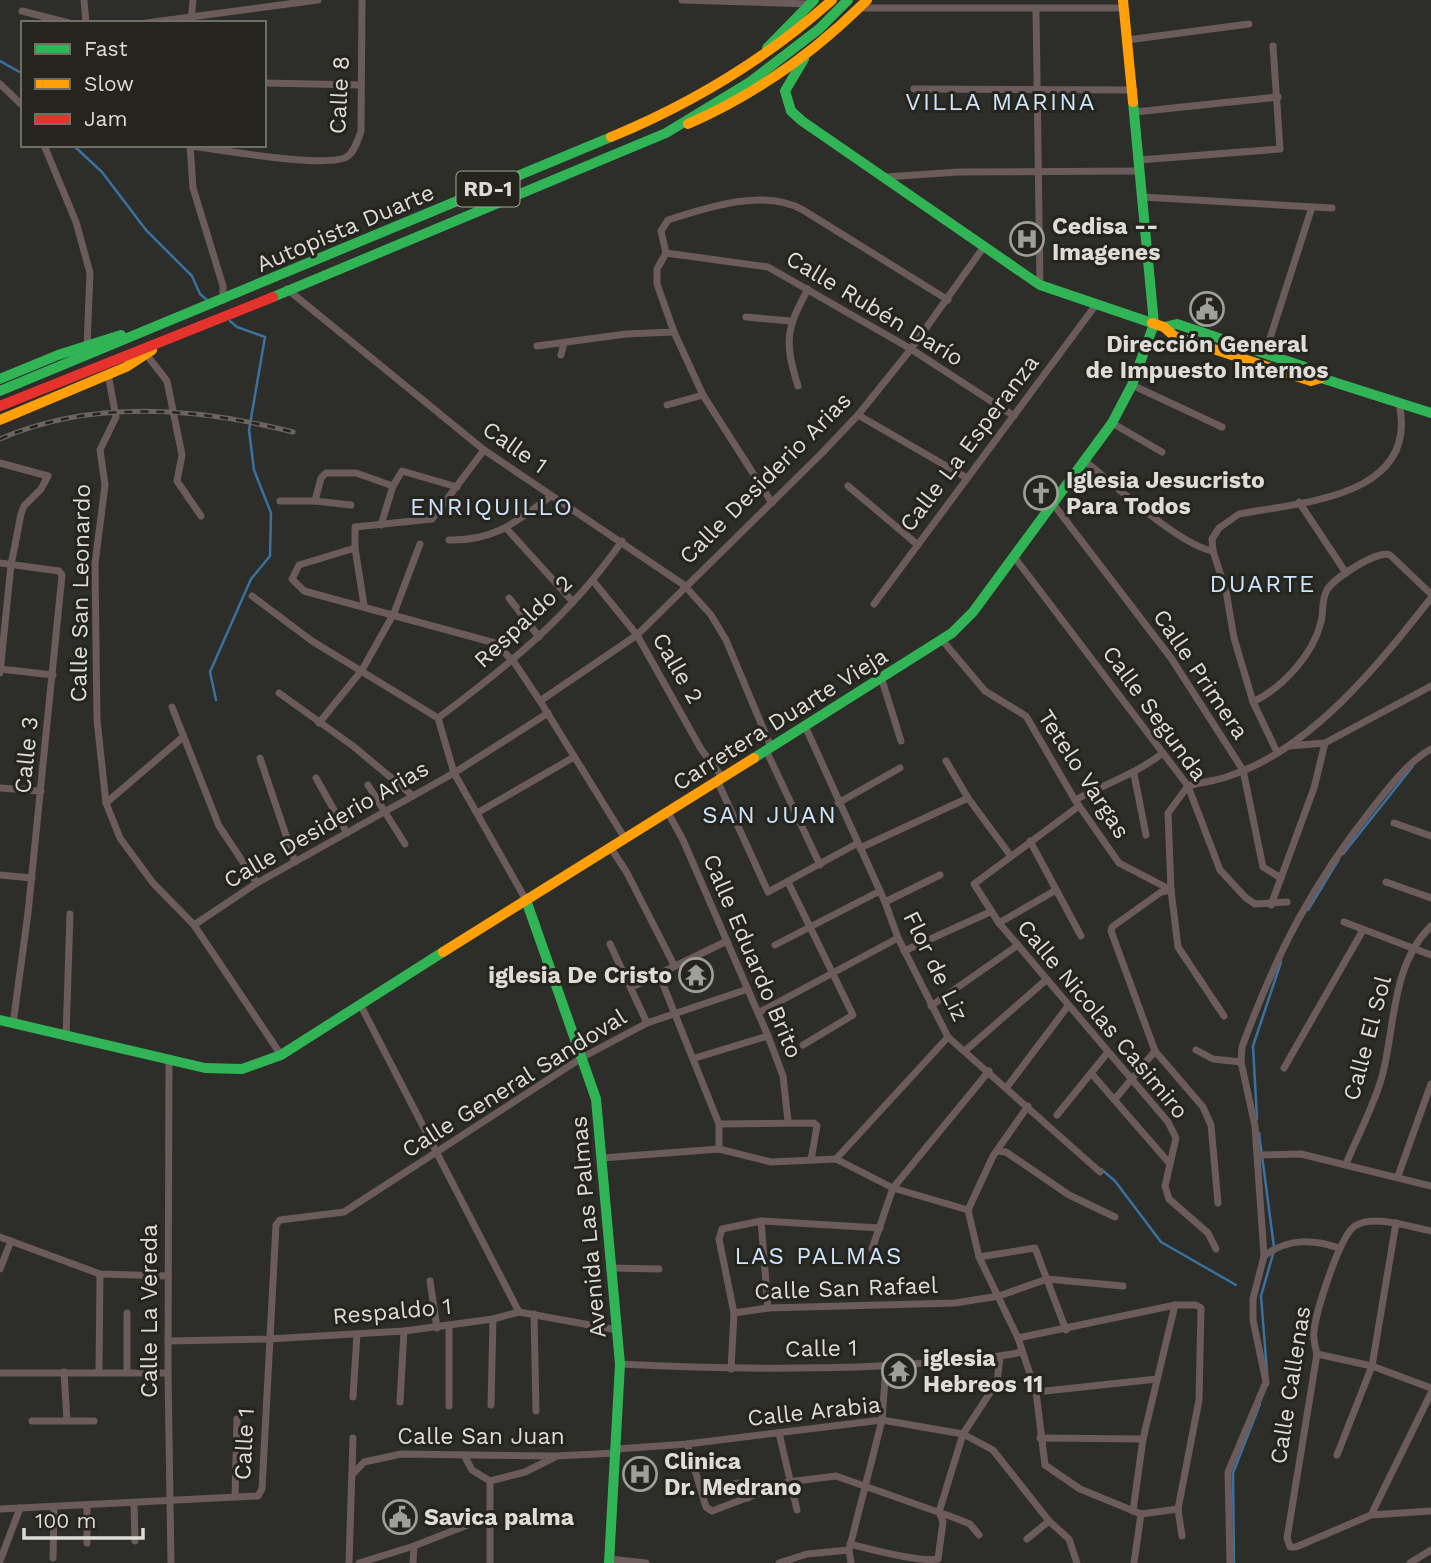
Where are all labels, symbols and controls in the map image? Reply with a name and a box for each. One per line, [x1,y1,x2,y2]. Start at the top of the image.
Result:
legend [21,21,266,147]
text: Fast [84,36,128,61]
street label: Calle 8 [324,55,355,135]
text: Slow [84,71,134,96]
district label: VILLA MARINA [905,88,1097,116]
text: Jam [84,106,127,131]
road number: RD-1 [456,172,520,206]
street label: Autopista Duarte [252,179,438,278]
place label: Cedisa -- Imagenes [1052,213,1160,266]
hospital icon: Cedisa -- Imagenes [1008,220,1046,258]
street label: Calle Rubén Darío [781,245,968,372]
public building icon: Dirección General de Impuesto Internos [1188,290,1226,328]
place label: Dirección General de Impuesto Internos [1086,331,1328,384]
street label: Calle La Esperanza [894,350,1045,537]
street label: Calle Desiderio Arias [674,387,857,570]
street label: Calle 1 [477,416,552,479]
place label: Iglesia Jesucristo Para Todos [1066,467,1265,520]
church icon: Iglesia Jesucristo Para Todos [1022,474,1060,512]
street label: Calle San Leonardo [65,484,96,703]
district label: ENRIQUILLO [410,493,574,521]
street label: Respaldo 2 [469,569,578,674]
district label: DUARTE [1210,570,1316,598]
street label: Calle Primera [1147,604,1254,744]
street label: Calle 2 [647,628,709,709]
street label: Calle Segunda [1097,641,1213,786]
street label: Carretera Duarte Vieja [668,642,893,797]
street label: Tetelo Vargas [1032,705,1135,844]
street label: Calle 3 [9,715,44,795]
street label: Calle Desiderio Arias [219,755,433,894]
district label: SAN JUAN [702,801,838,829]
street label: Calle Eduardo Brito [697,850,808,1062]
street label: Flor de Liz [897,907,974,1026]
street label: Calle Nicolas Casimiro [1011,914,1194,1124]
temple icon: iglesia De Cristo [677,956,715,994]
place label: iglesia De Cristo [488,962,672,989]
street label: Calle El Sol [1338,973,1397,1104]
street label: Calle General Sandoval [397,1003,631,1164]
street label: Avenida Las Palmas [565,1115,612,1339]
street label: Calle La Vereda [136,1224,163,1398]
district label: LAS PALMAS [735,1242,903,1270]
street label: Calle San Rafael [754,1272,938,1305]
street label: Respaldo 1 [331,1293,453,1330]
street label: Calle Callenas [1265,1304,1316,1466]
street label: Calle 1 [785,1334,857,1363]
place label: iglesia Hebreos 11 [923,1345,1043,1398]
temple icon: iglesia Hebreos 11 [880,1352,918,1390]
street label: Calle Arabia [746,1391,882,1432]
street label: Calle 1 [229,1407,260,1481]
street label: Calle San Juan [397,1423,565,1450]
place label: Clinica Dr. Medrano [664,1448,802,1501]
hospital icon: Clinica Dr. Medrano [621,1455,659,1493]
scale bar [24,1496,144,1540]
public building icon: Savica palma [381,1498,419,1536]
place label: Savica palma [424,1504,575,1531]
text: 100 m [35,1508,97,1533]

